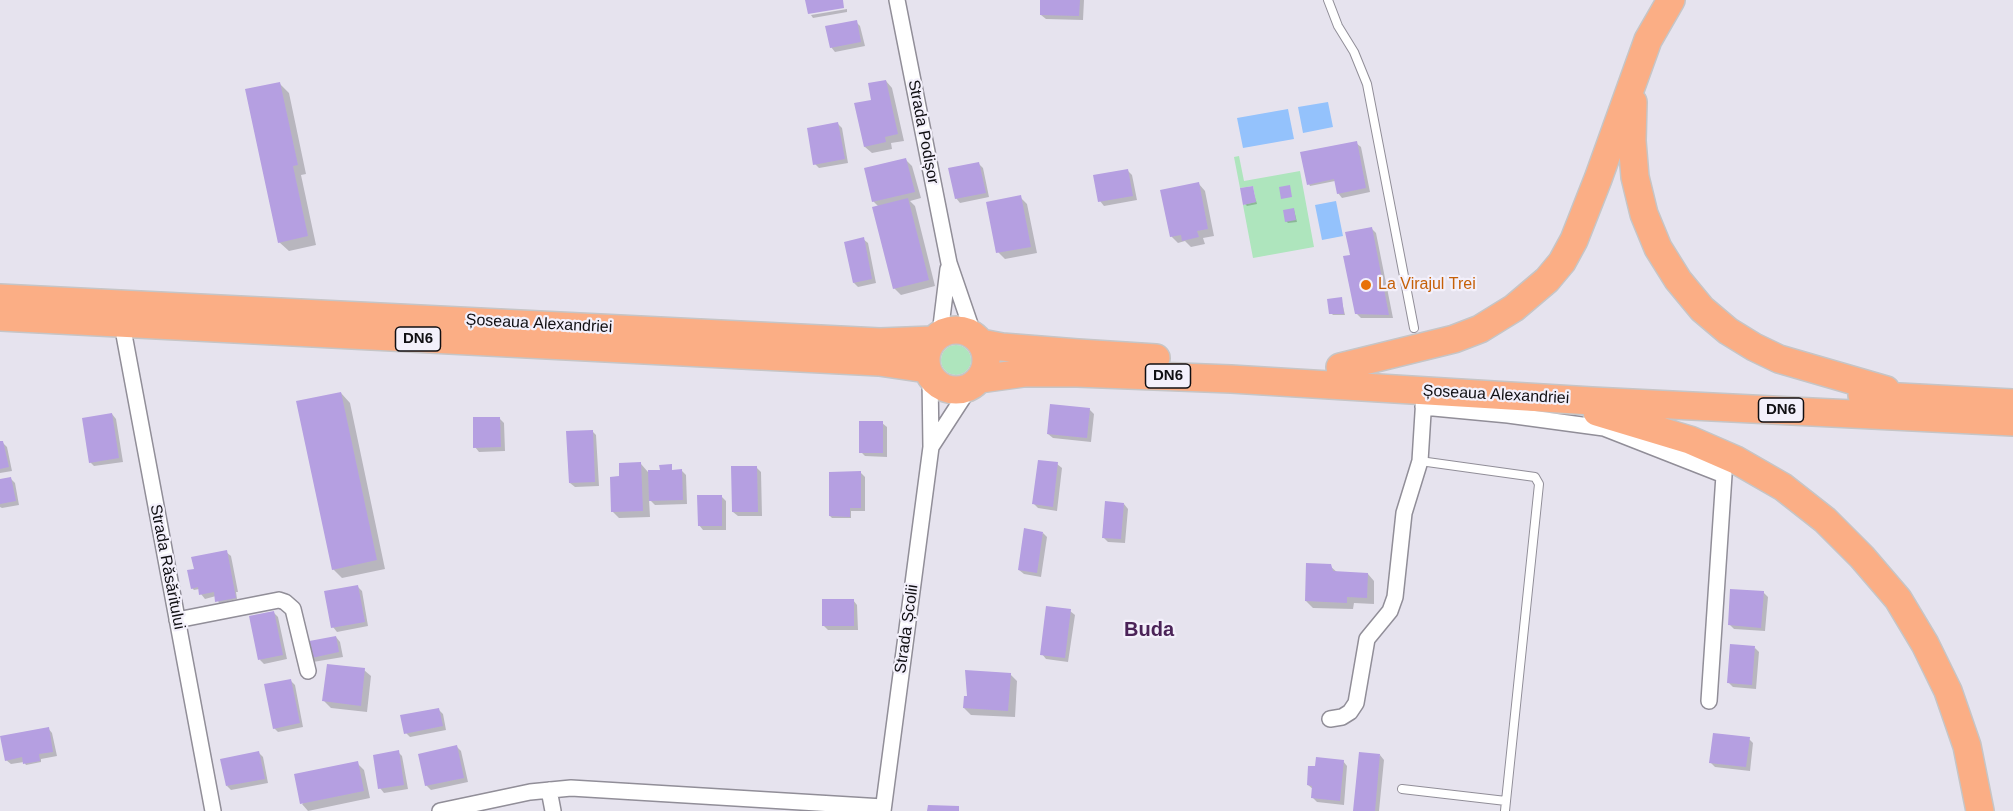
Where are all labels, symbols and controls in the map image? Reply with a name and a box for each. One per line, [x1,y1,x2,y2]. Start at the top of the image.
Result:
street label: Strada Podișor [903,78,943,186]
place label: La Virajul Trei [1378,275,1476,295]
marker: La Virajul Trei [1359,278,1373,292]
street label: Șoseaua Alexandriei [465,311,613,337]
road number: DN6 [396,327,440,351]
road number: DN6 [1146,364,1190,388]
street label: Șoseaua Alexandriei [1422,382,1570,408]
road number: DN6 [1758,398,1804,422]
street label: Strada Răsăritului [145,503,189,631]
street label: Strada Școlii [891,583,923,675]
district label: Buda [1124,618,1174,642]

